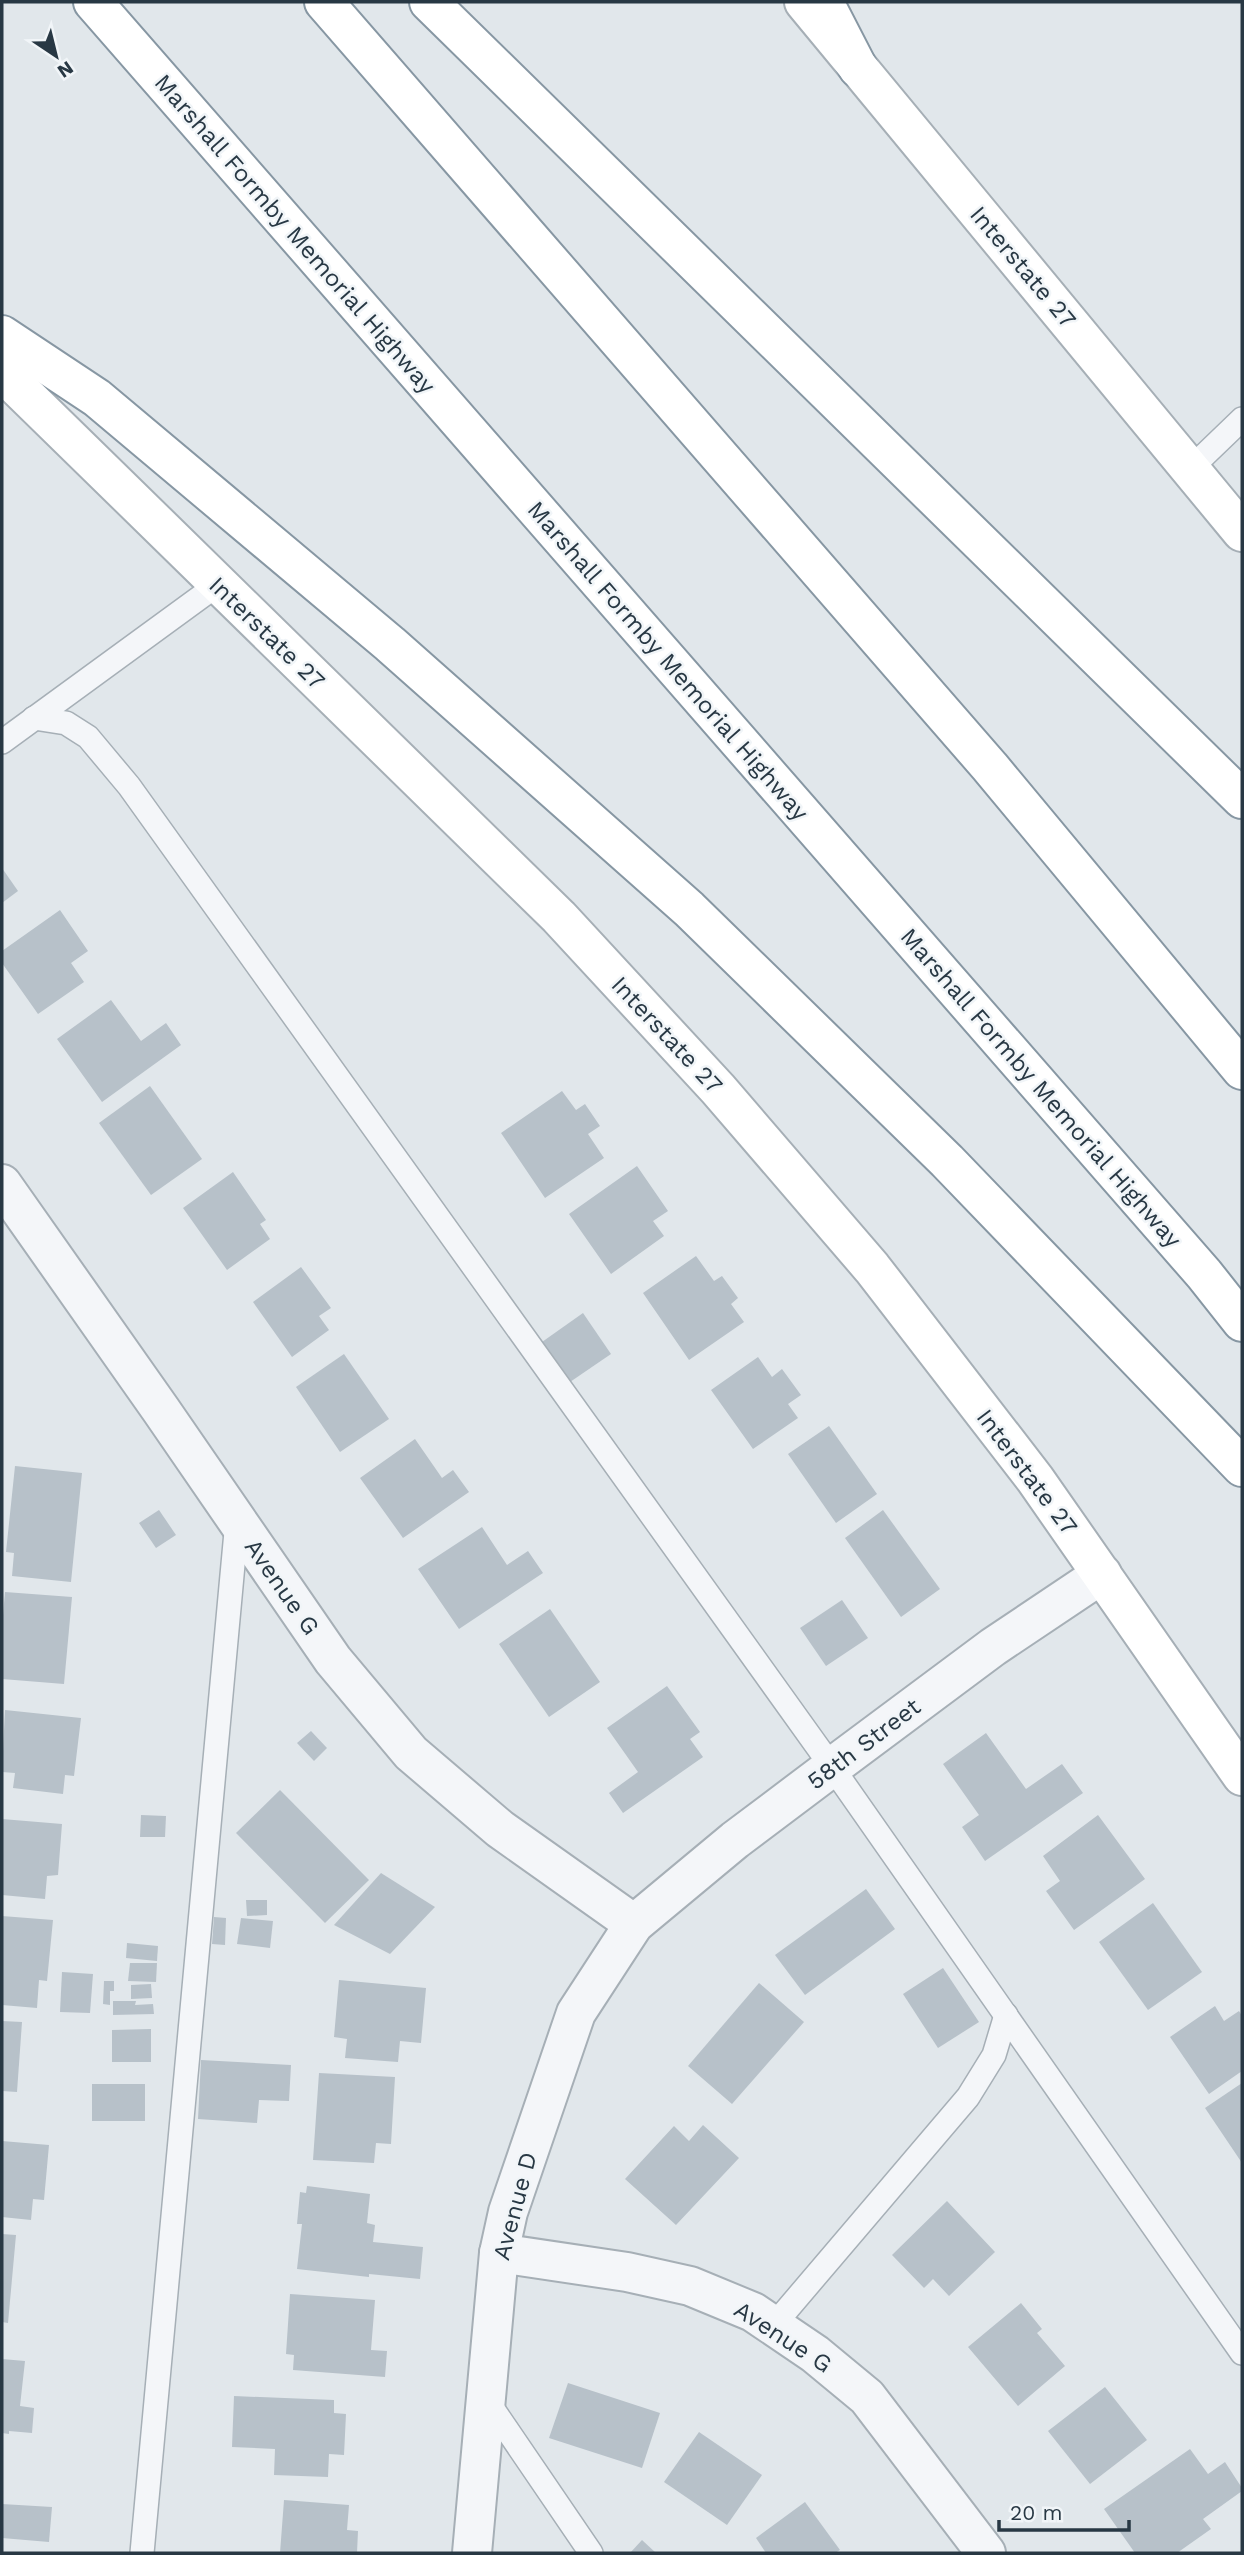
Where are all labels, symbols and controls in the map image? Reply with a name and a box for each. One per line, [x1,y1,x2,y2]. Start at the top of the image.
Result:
north arrow [21,21,91,91]
text: N [53,56,78,83]
street label: Marshall Formby Memorial Highway [149,69,442,400]
street label: Interstate 27 [964,201,1082,333]
street label: Marshall Formby Memorial Highway [522,496,815,827]
street label: Interstate 27 [203,571,331,695]
street label: Marshall Formby Memorial Highway [895,923,1188,1254]
street label: Interstate 27 [606,971,728,1099]
street label: Interstate 27 [971,1404,1083,1540]
street label: Avenue G [239,1534,325,1640]
street label: 58th Street [802,1692,926,1796]
street label: Avenue D [487,2149,543,2263]
street label: Avenue G [729,2295,837,2379]
scale bar [999,2488,1128,2532]
text: 20 m [1010,2500,1062,2525]

